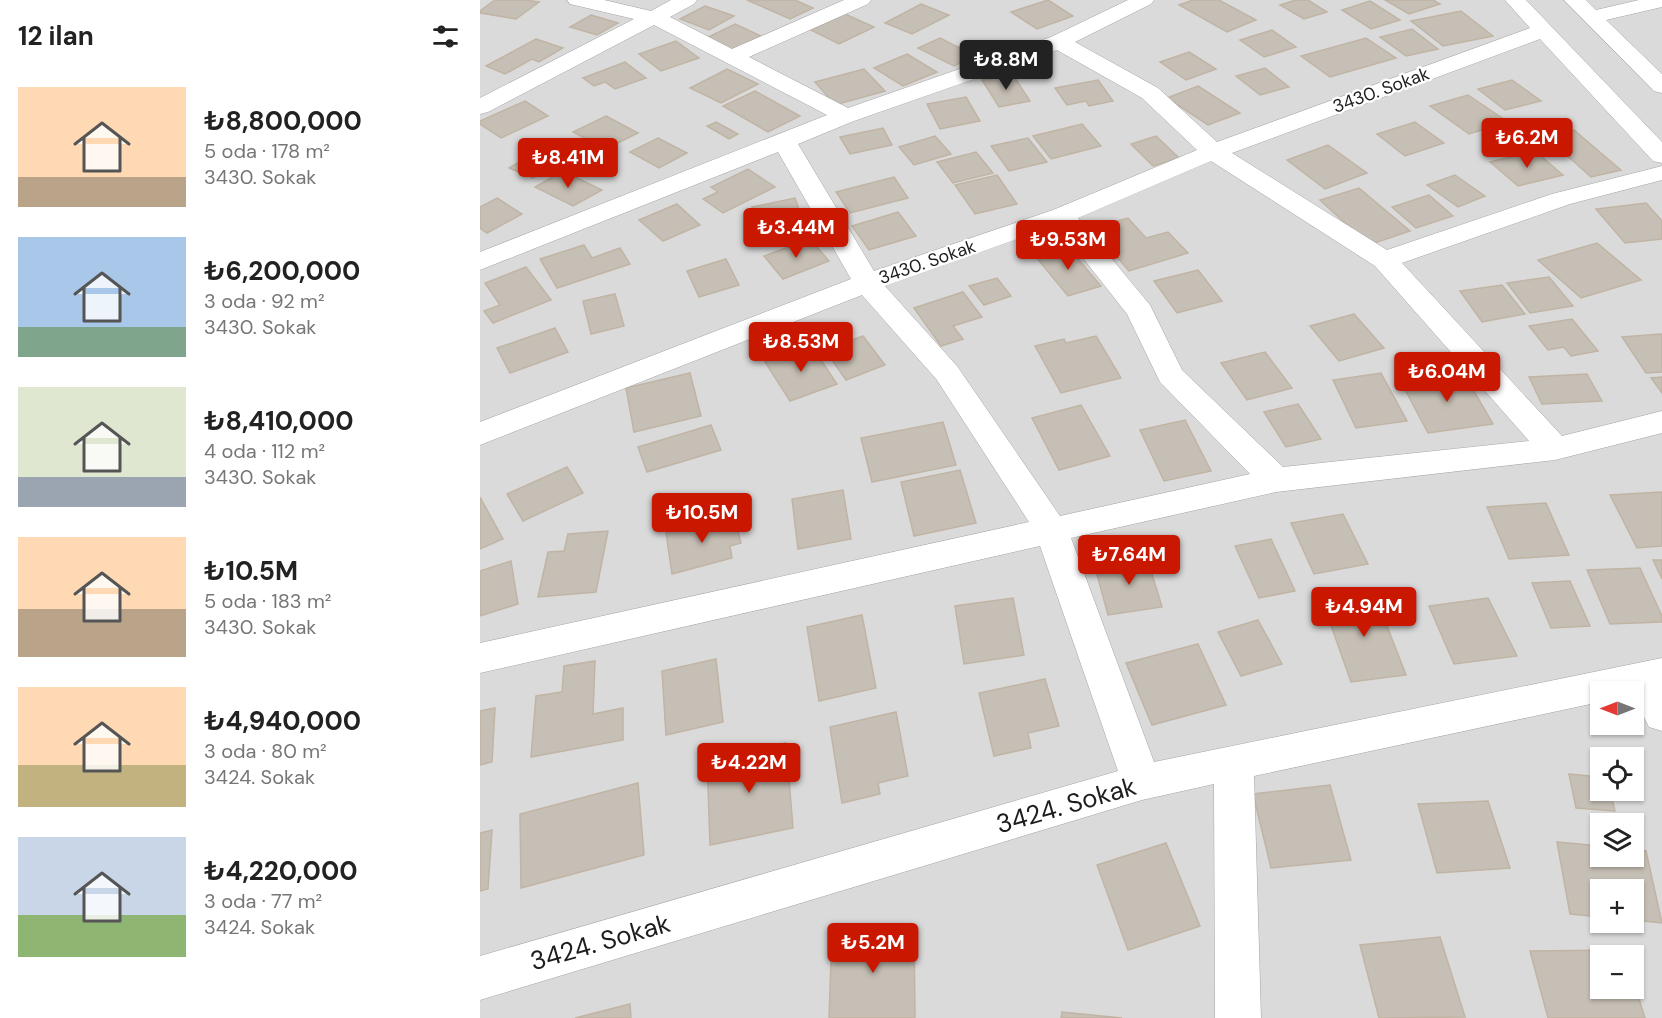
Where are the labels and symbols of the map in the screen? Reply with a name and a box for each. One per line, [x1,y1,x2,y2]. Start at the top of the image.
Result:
pin: ₺8.8M [964,40,1048,91]
street label: 3430. Sokak [1329,61,1433,119]
pin: ₺6.2M [1485,118,1569,169]
pin: ₺8.41M [519,138,617,189]
pin: ₺3.44M [747,208,845,259]
pin: ₺9.53M [1019,220,1117,271]
street label: 3430. Sokak [875,234,979,290]
pin: ₺8.53M [752,322,850,373]
pin: ₺6.04M [1398,352,1496,403]
pin: ₺10.5M [653,493,751,544]
pin: ₺7.64M [1080,535,1178,586]
pin: ₺4.94M [1315,587,1413,638]
north arrow [1590,681,1644,735]
pin: ₺4.22M [700,743,798,794]
street label: 3424. Sokak [992,769,1140,841]
street label: 3424. Sokak [526,906,674,978]
pin: ₺5.2M [831,923,915,974]

